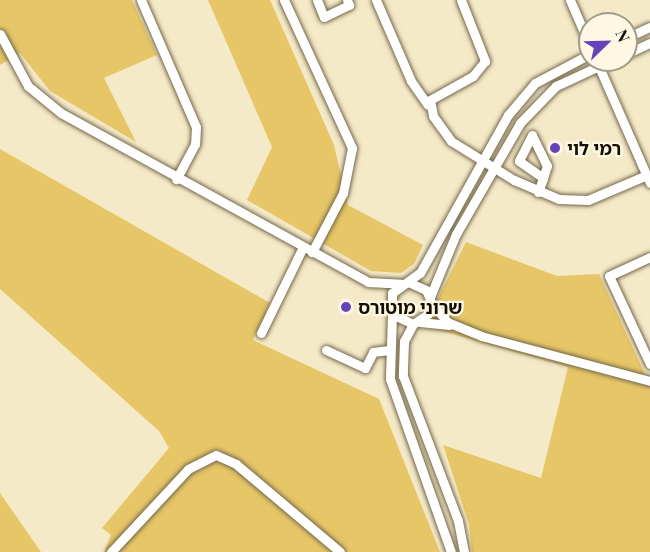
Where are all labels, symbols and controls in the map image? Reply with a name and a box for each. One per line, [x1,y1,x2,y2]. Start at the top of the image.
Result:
north arrow [578,12,638,72]
text: N [611,26,635,45]
place label: רמי לוי [567,137,621,159]
marker: רמי לוי [548,141,562,155]
place label: שרוני מוטורס [358,296,463,318]
marker: שרוני מוטורס [339,300,353,314]

